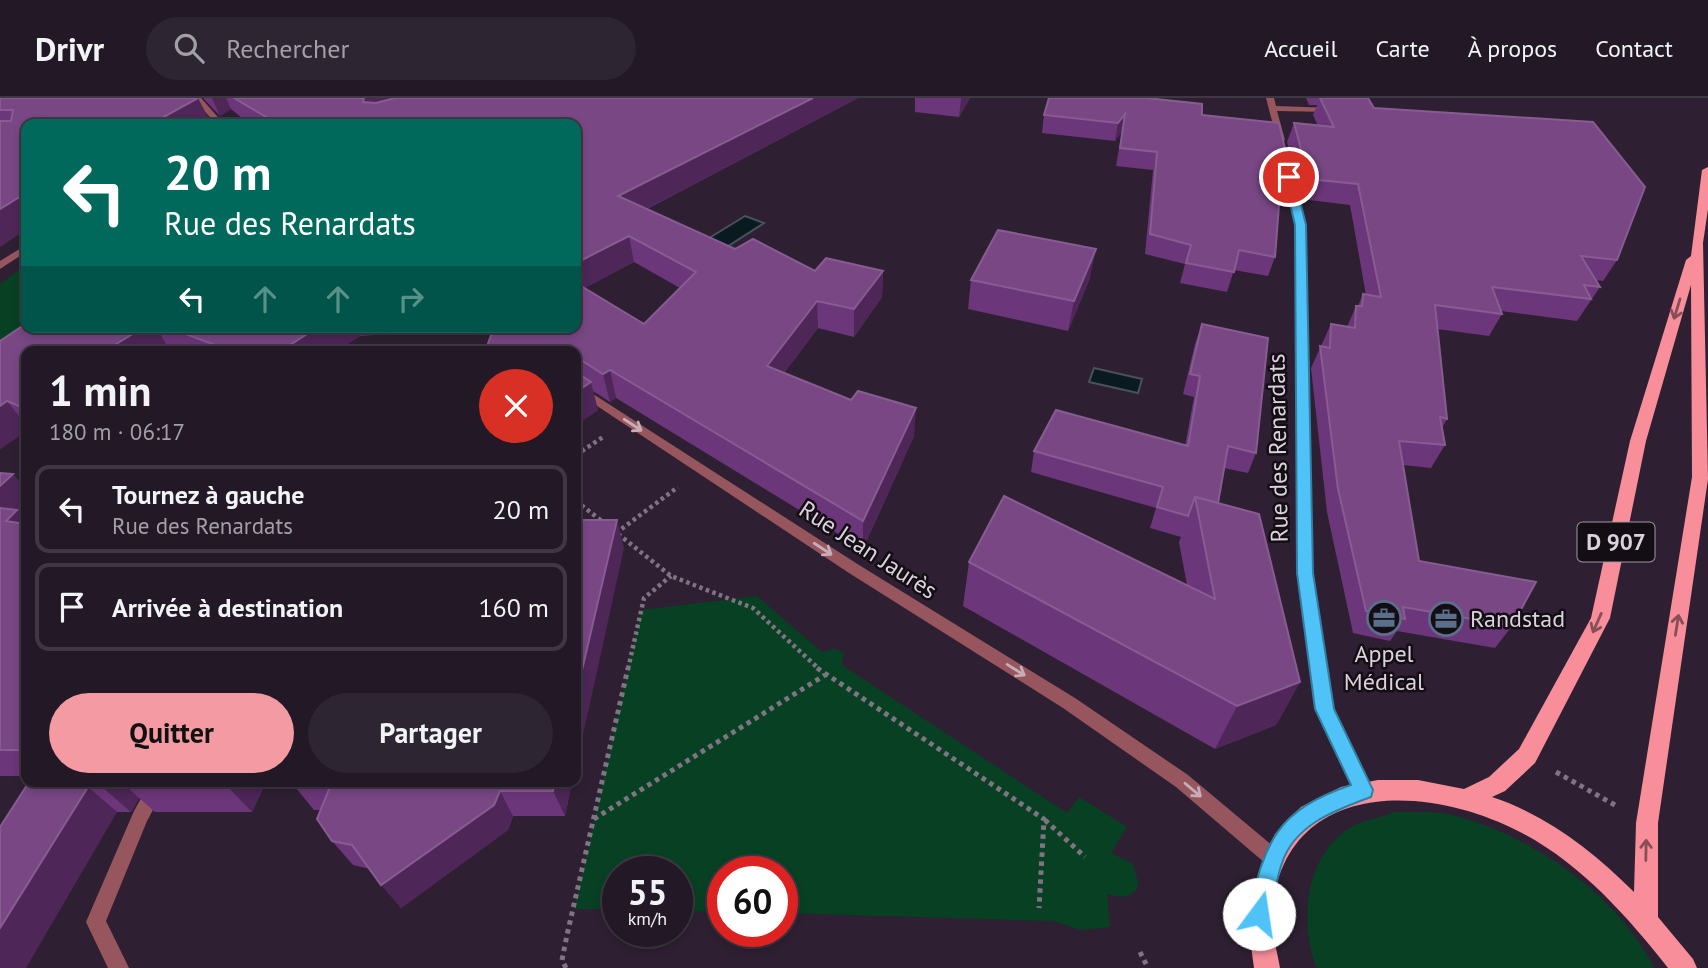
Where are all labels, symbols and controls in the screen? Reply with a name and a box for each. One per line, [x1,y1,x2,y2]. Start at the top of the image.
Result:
search box [146,17,636,80]
text: Drivr [35,27,104,70]
icon: search [170,29,208,67]
text: Rechercher [226,32,349,65]
text: Accueil [1264,33,1338,64]
text: Carte [1376,33,1430,64]
text: À propos [1468,33,1557,64]
text: Contact [1595,33,1673,64]
text: 20 m [164,140,271,204]
icon: left [49,147,140,238]
pin [1259,147,1319,207]
icon: arrive [1270,158,1308,196]
text: Rue des Renardats [164,202,416,244]
icon: left [173,280,211,318]
icon: ahead [246,280,284,318]
icon: ahead [319,280,357,318]
icon: right [392,280,430,318]
one-way arrow [1670,297,1683,319]
street label: Rue des Renardats [1260,353,1295,543]
text: 1 min [49,363,151,418]
button: close [479,369,553,443]
text: 180 m · 06:17 [49,417,185,446]
one-way arrow [622,418,642,432]
text: Tournez à gauche [112,478,304,511]
icon: left [53,490,91,528]
text: 20 m [493,493,549,526]
street label: Rue Jean Jaurès [793,493,943,606]
text: Rue des Renardats [112,511,293,540]
road number: D 907 [1578,522,1654,562]
one-way arrow [813,542,832,557]
icon: arrive [53,588,91,626]
text: Arrivée à destination [112,591,343,624]
text: 160 m [478,591,549,624]
office icon: Appel Médical [1365,599,1403,637]
office icon: Randstad [1427,600,1465,638]
place label: Randstad [1470,603,1565,634]
one-way arrow [1590,612,1603,634]
one-way arrow [1671,614,1684,636]
place label: Appel Médical [1344,638,1424,697]
one-way arrow [1005,664,1025,678]
button: Quitter [49,693,294,773]
button: Partager [308,693,553,773]
one-way arrow [1183,782,1201,798]
one-way arrow [1639,838,1653,861]
speed limit sign: 60 [707,856,798,947]
text: 55 [628,869,667,915]
position arrow [1222,877,1296,951]
text: km/h [628,907,667,930]

